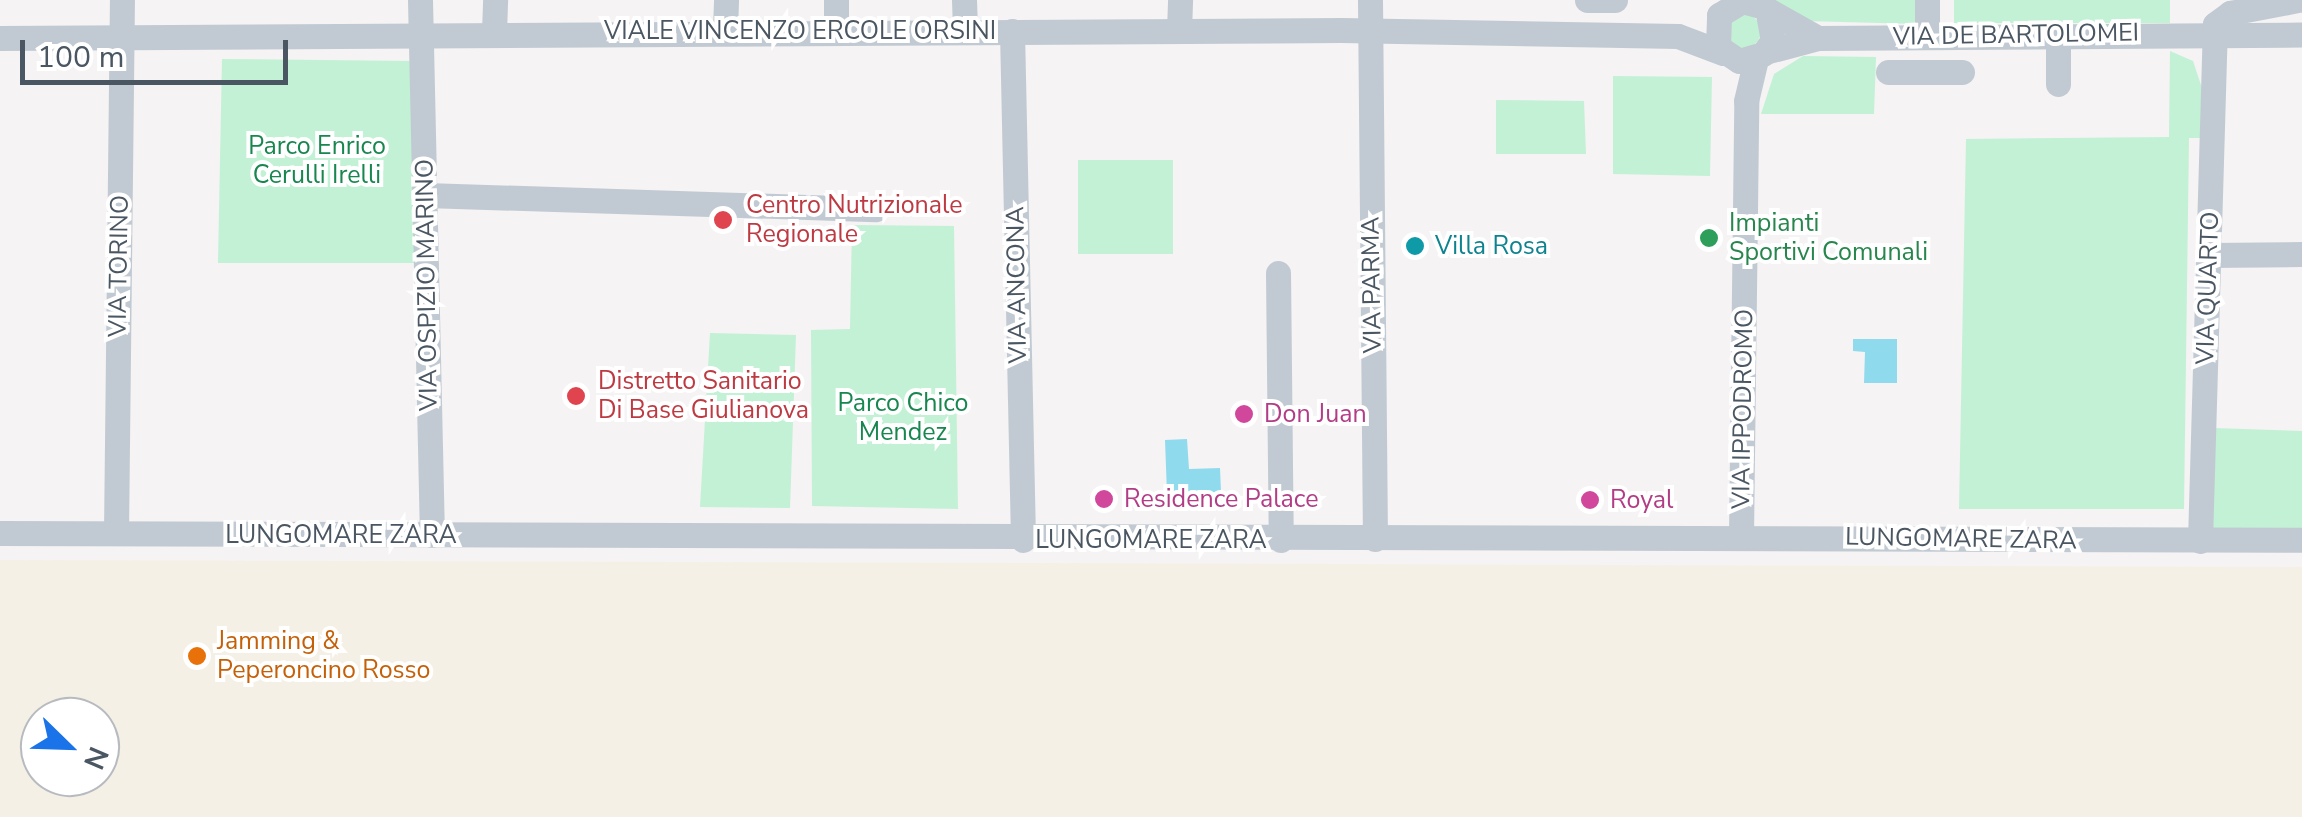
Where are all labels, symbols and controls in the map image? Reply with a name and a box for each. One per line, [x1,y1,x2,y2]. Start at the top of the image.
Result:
street label: VIALE VINCENZO ERCOLE ORSINI [604,16,996,46]
street label: VIA DE BARTOLOMEI [1893,18,2139,52]
scale bar [25,20,292,82]
text: 100 m [37,37,124,78]
park label: Parco Enrico Cerulli Irelli [248,132,386,191]
street label: VIA OSPIZIO MARINO [410,159,444,411]
place label: Centro Nutrizionale Regionale [746,191,963,250]
street label: VIA TORINO [103,195,135,337]
street label: VIA ANCONA [1001,206,1033,364]
marker: Centro Nutrizionale Regionale [710,207,736,233]
place label: Impianti Sportivi Comunali [1729,209,1928,268]
street label: VIA QUARTO [2190,211,2226,365]
street label: VIA PARMA [1356,216,1388,354]
marker: Impianti Sportivi Comunali [1698,227,1720,249]
place label: Villa Rosa [1435,231,1548,261]
marker: Villa Rosa [1404,235,1426,257]
street label: VIA IPPODROMO [1726,309,1760,509]
place label: Distretto Sanitario Di Base Giulianova [598,367,809,426]
marker: Distretto Sanitario Di Base Giulianova [563,383,589,409]
park label: Parco Chico Mendez [838,389,968,448]
place label: Don Juan [1264,399,1367,429]
marker: Don Juan [1233,403,1255,425]
place label: Residence Palace [1124,484,1318,514]
place label: Royal [1610,485,1673,515]
marker: Residence Palace [1093,488,1115,510]
marker: Royal [1579,489,1601,511]
street label: LUNGOMARE ZARA [225,520,457,550]
street label: LUNGOMARE ZARA [1845,522,2077,556]
street label: LUNGOMARE ZARA [1035,525,1267,555]
place label: Jamming & Peperoncino Rosso [217,627,431,686]
marker: Jamming & Peperoncino Rosso [186,645,208,667]
north arrow [20,697,120,797]
text: N [74,741,117,775]

